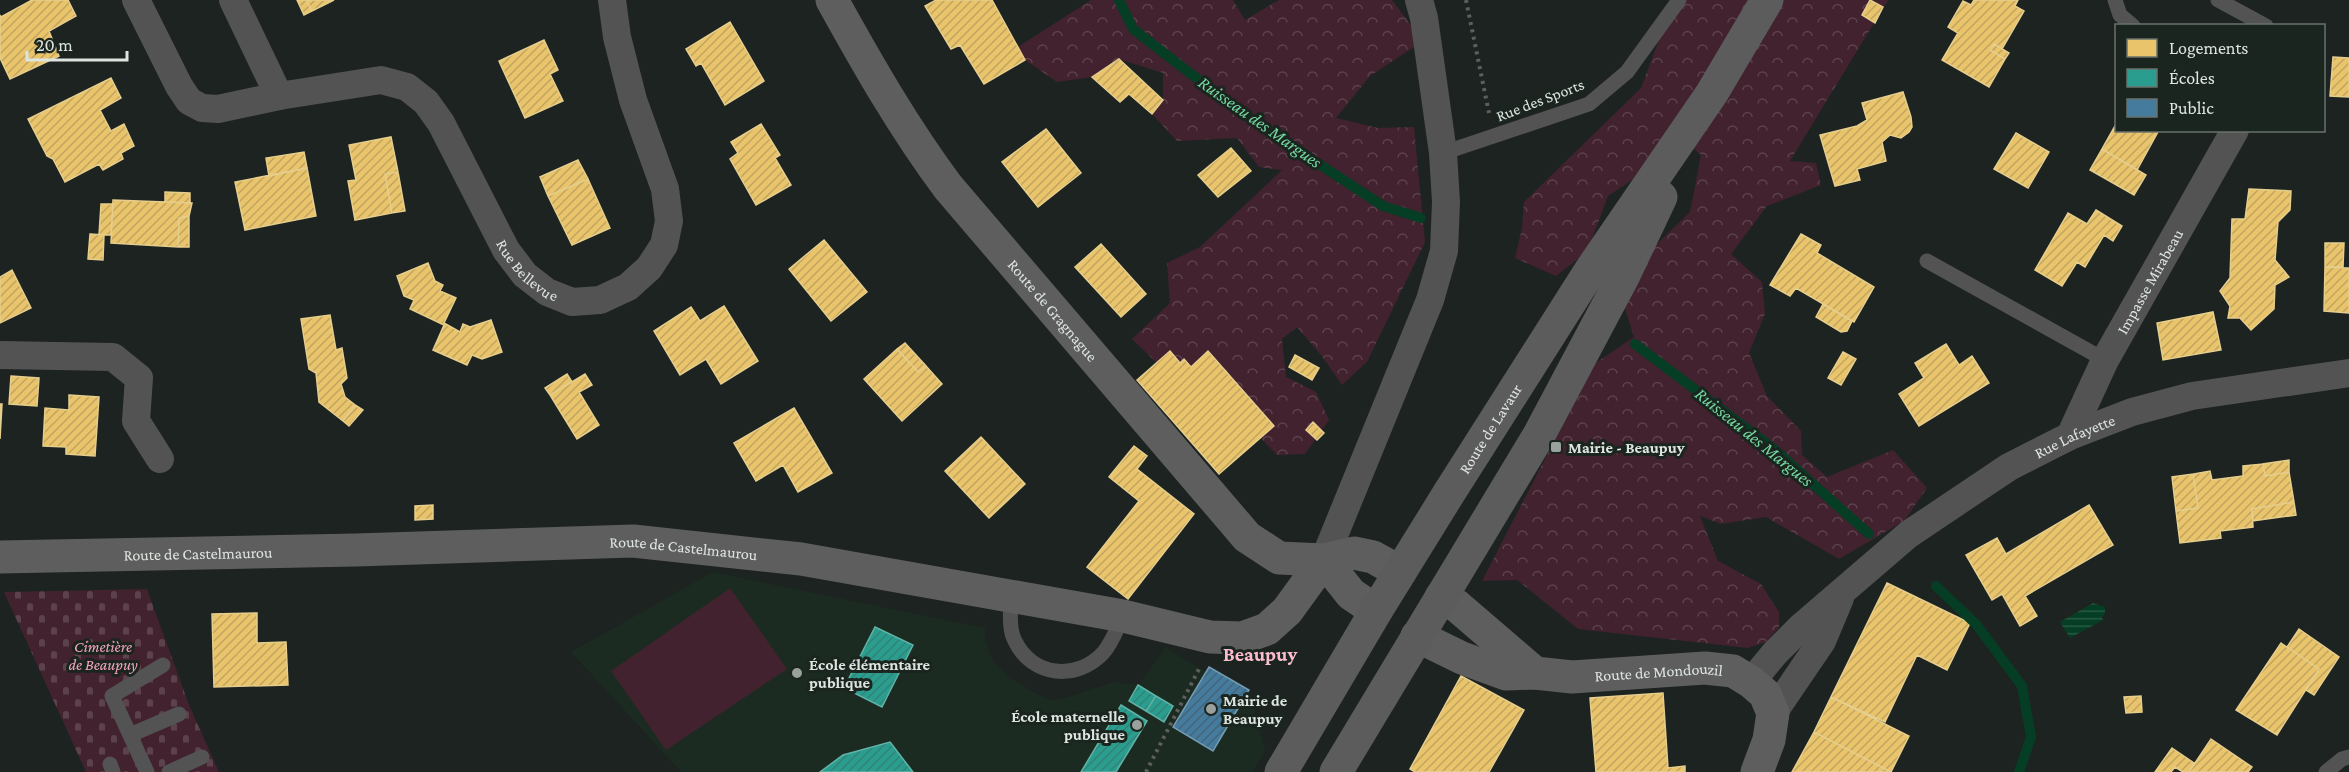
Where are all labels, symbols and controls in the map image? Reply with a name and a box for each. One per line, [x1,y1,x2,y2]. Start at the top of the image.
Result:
scale bar [27,24,128,62]
legend [2115,24,2325,132]
text: 20 m [36,35,73,55]
text: Logements [2169,38,2248,58]
text: Écoles [2169,68,2215,88]
water label: Ruisseau des Margues [1195,72,1326,172]
street label: Rue des Sports [1494,75,1587,126]
text: Public [2169,98,2214,118]
street label: Impasse Mirabeau [2113,226,2186,337]
street label: Rue Bellevue [493,236,561,304]
street label: Route de Gragnague [1005,256,1101,364]
street label: Route de Lavaur [1455,380,1525,477]
water label: Ruisseau des Margues [1691,383,1817,491]
street label: Rue Lafayette [2031,411,2117,461]
place label: Mairie - Beaupuy [1568,439,1685,456]
marker: Mairie - Beaupuy [1549,440,1563,454]
street label: Route de Castelmaurou [609,532,759,563]
street label: Route de Castelmaurou [123,543,273,563]
park label: Cimetière de Beaupuy [68,638,138,674]
district label: Beaupuy [1223,643,1297,665]
place label: École élémentaire publique [809,656,931,691]
street label: Route de Mondouzil [1594,659,1724,684]
marker: École élémentaire publique [790,666,804,680]
place label: Mairie de Beaupuy [1223,692,1288,727]
marker: Mairie de Beaupuy [1204,702,1218,716]
place label: École maternelle publique [1011,708,1126,743]
marker: École maternelle publique [1130,718,1144,732]

